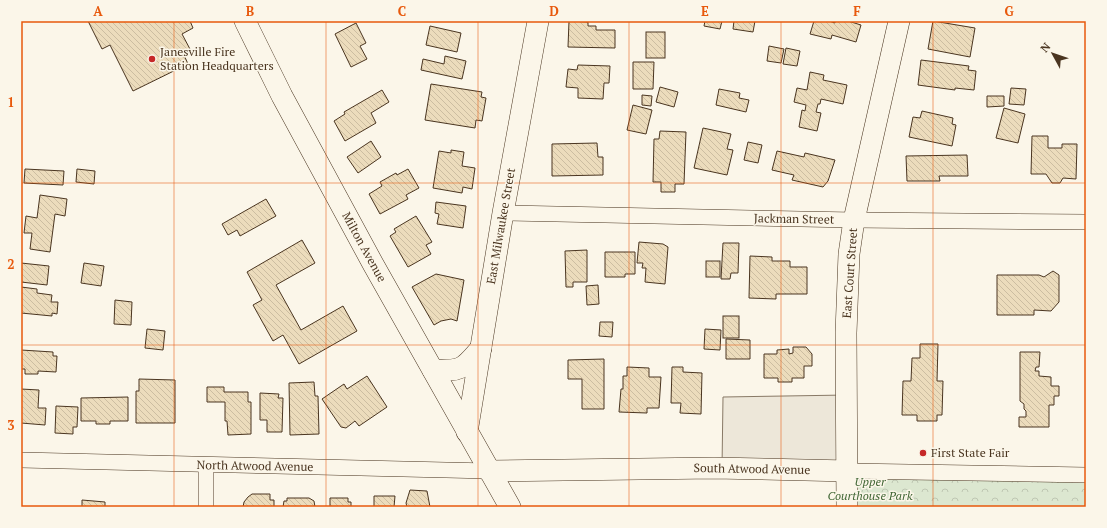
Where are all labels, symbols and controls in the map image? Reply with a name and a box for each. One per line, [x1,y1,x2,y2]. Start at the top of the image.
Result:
text: A [93,2,103,20]
text: B [246,2,254,20]
text: C [398,2,406,20]
text: D [549,2,559,20]
text: E [701,2,709,20]
text: F [853,2,861,20]
text: G [1004,2,1014,20]
north arrow [1033,34,1073,74]
text: N [1037,39,1054,55]
place label: Janesville Fire Station Headquarters [160,44,274,73]
marker: Janesville Fire Station Headquarters [147,54,157,64]
text: 1 [7,93,15,111]
street label: East Milwaukee Street [483,166,518,285]
street label: Milton Avenue [339,209,390,284]
street label: Jackman Street [754,210,835,227]
street label: East Court Street [839,227,860,319]
text: 2 [7,255,15,273]
text: 3 [7,416,15,434]
place label: First State Fair [931,445,1010,460]
marker: First State Fair [918,448,928,458]
street label: North Atwood Avenue [196,457,314,474]
street label: South Atwood Avenue [694,460,810,477]
park label: Upper Courthouse Park [828,474,913,503]

